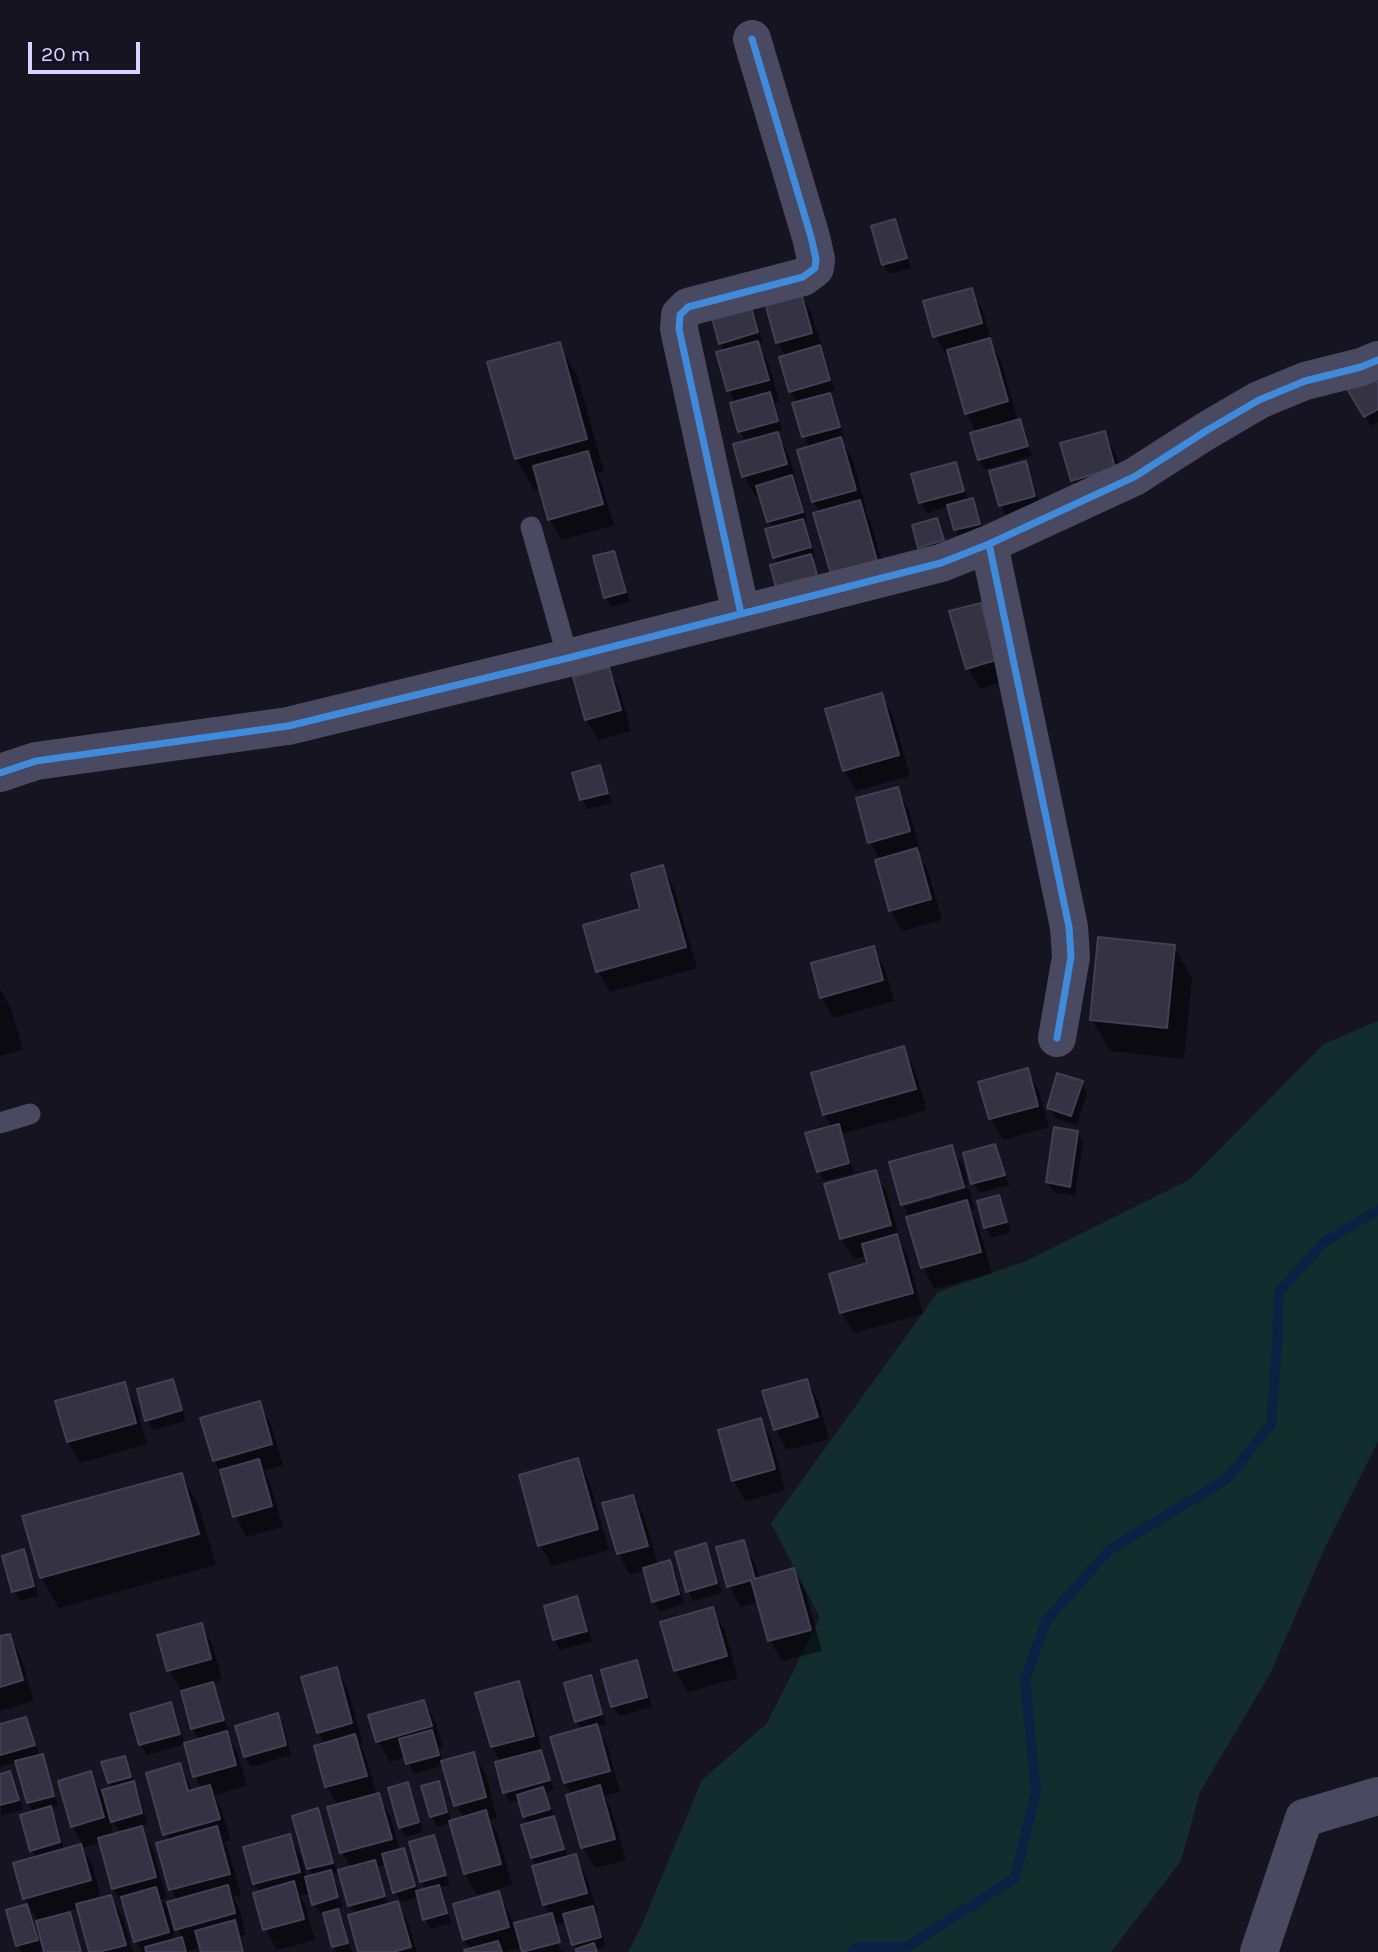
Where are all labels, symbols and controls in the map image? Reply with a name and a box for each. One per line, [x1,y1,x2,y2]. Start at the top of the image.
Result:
scale bar [32,28,144,72]
text: 20 m [41,42,90,66]

